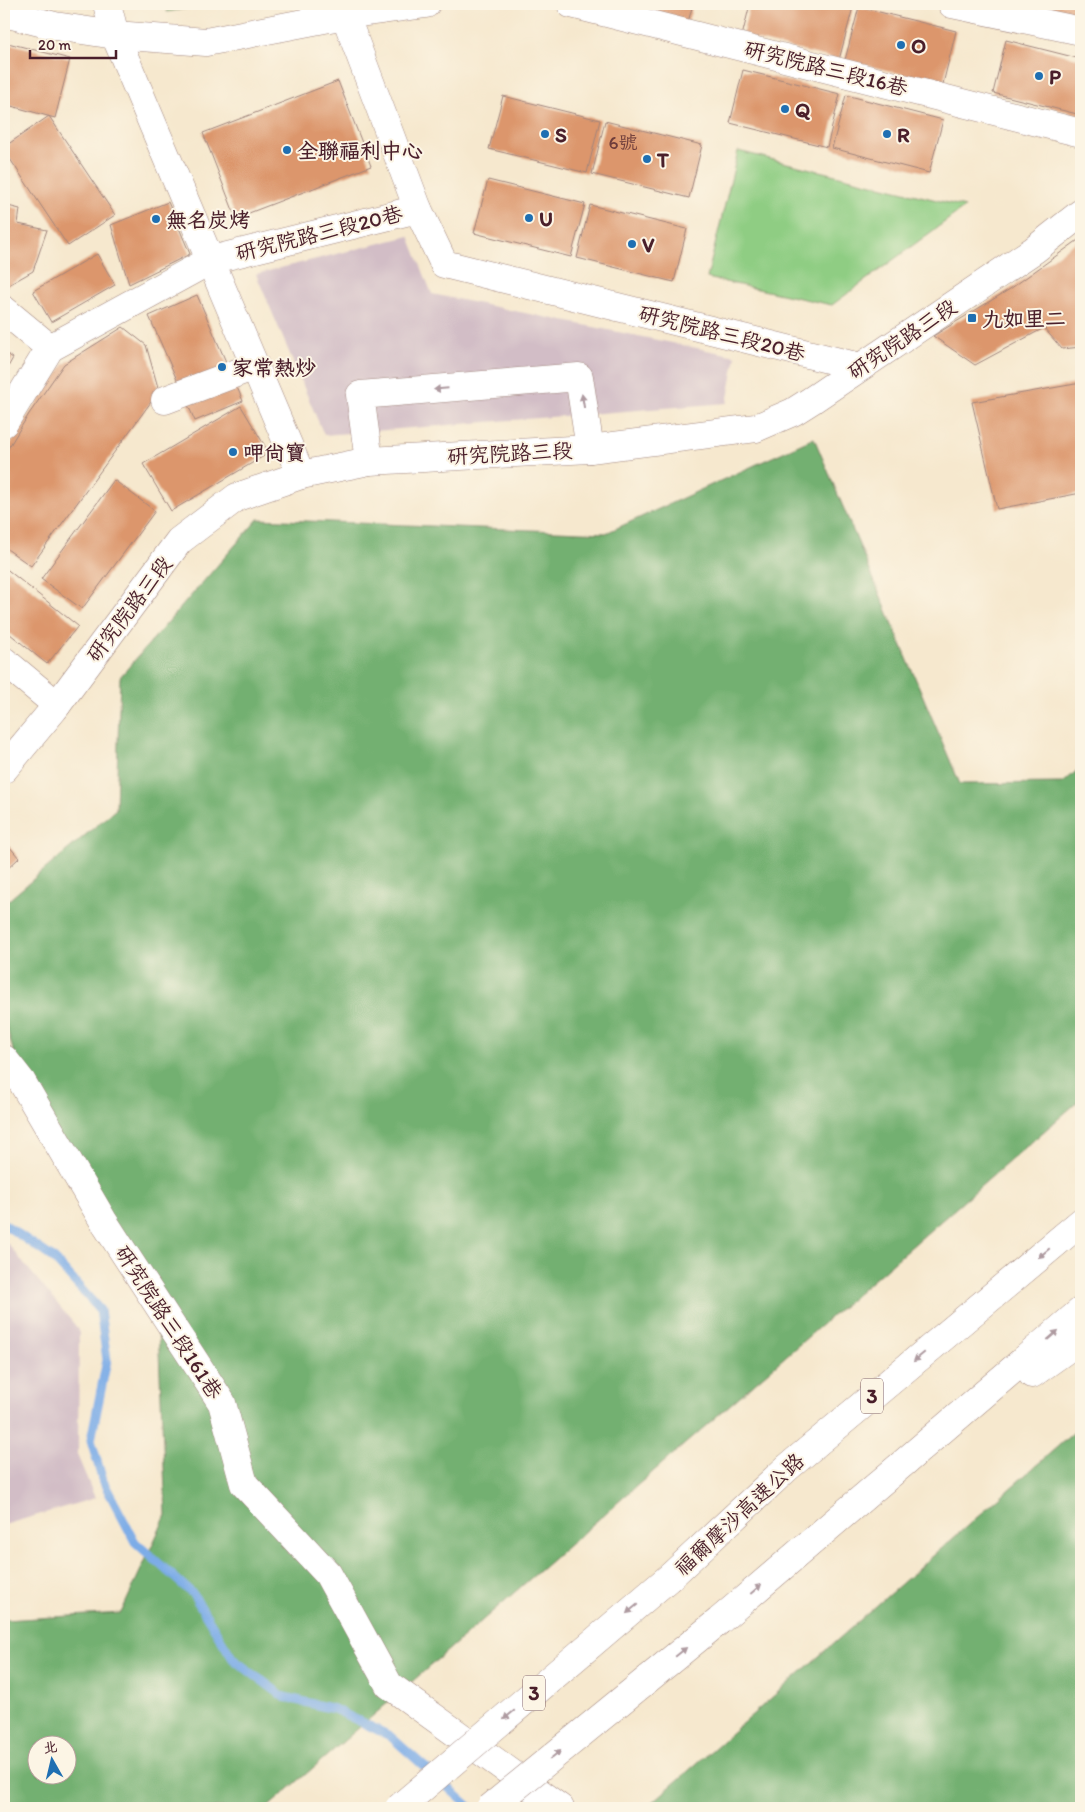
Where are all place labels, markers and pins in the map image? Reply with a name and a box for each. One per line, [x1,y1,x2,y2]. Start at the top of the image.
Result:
place label: O [911,33,926,58]
marker: O [895,39,907,51]
place label: P [1049,64,1061,89]
marker: P [1033,70,1045,82]
place label: Q [795,97,810,122]
marker: Q [779,103,791,115]
place label: S [555,122,567,147]
place label: R [897,122,910,147]
marker: S [539,128,551,140]
marker: R [881,128,893,140]
place label: 全聯福利中心 [297,138,423,163]
marker: 全聯福利中心 [281,144,293,156]
place label: T [656,147,669,172]
marker: T [641,153,653,165]
place label: U [539,206,553,231]
place label: 無名炭烤 [166,207,250,232]
marker: U [523,212,535,224]
marker: 無名炭烤 [150,213,162,225]
place label: V [642,232,655,257]
marker: V [626,238,638,250]
place label: 九如里二 [982,306,1066,331]
marker: 九如里二 [966,312,978,324]
place label: 家常熱炒 [232,355,316,380]
marker: 家常熱炒 [216,361,228,373]
place label: 呷尚寶 [243,440,306,465]
marker: 呷尚寶 [227,446,239,458]

